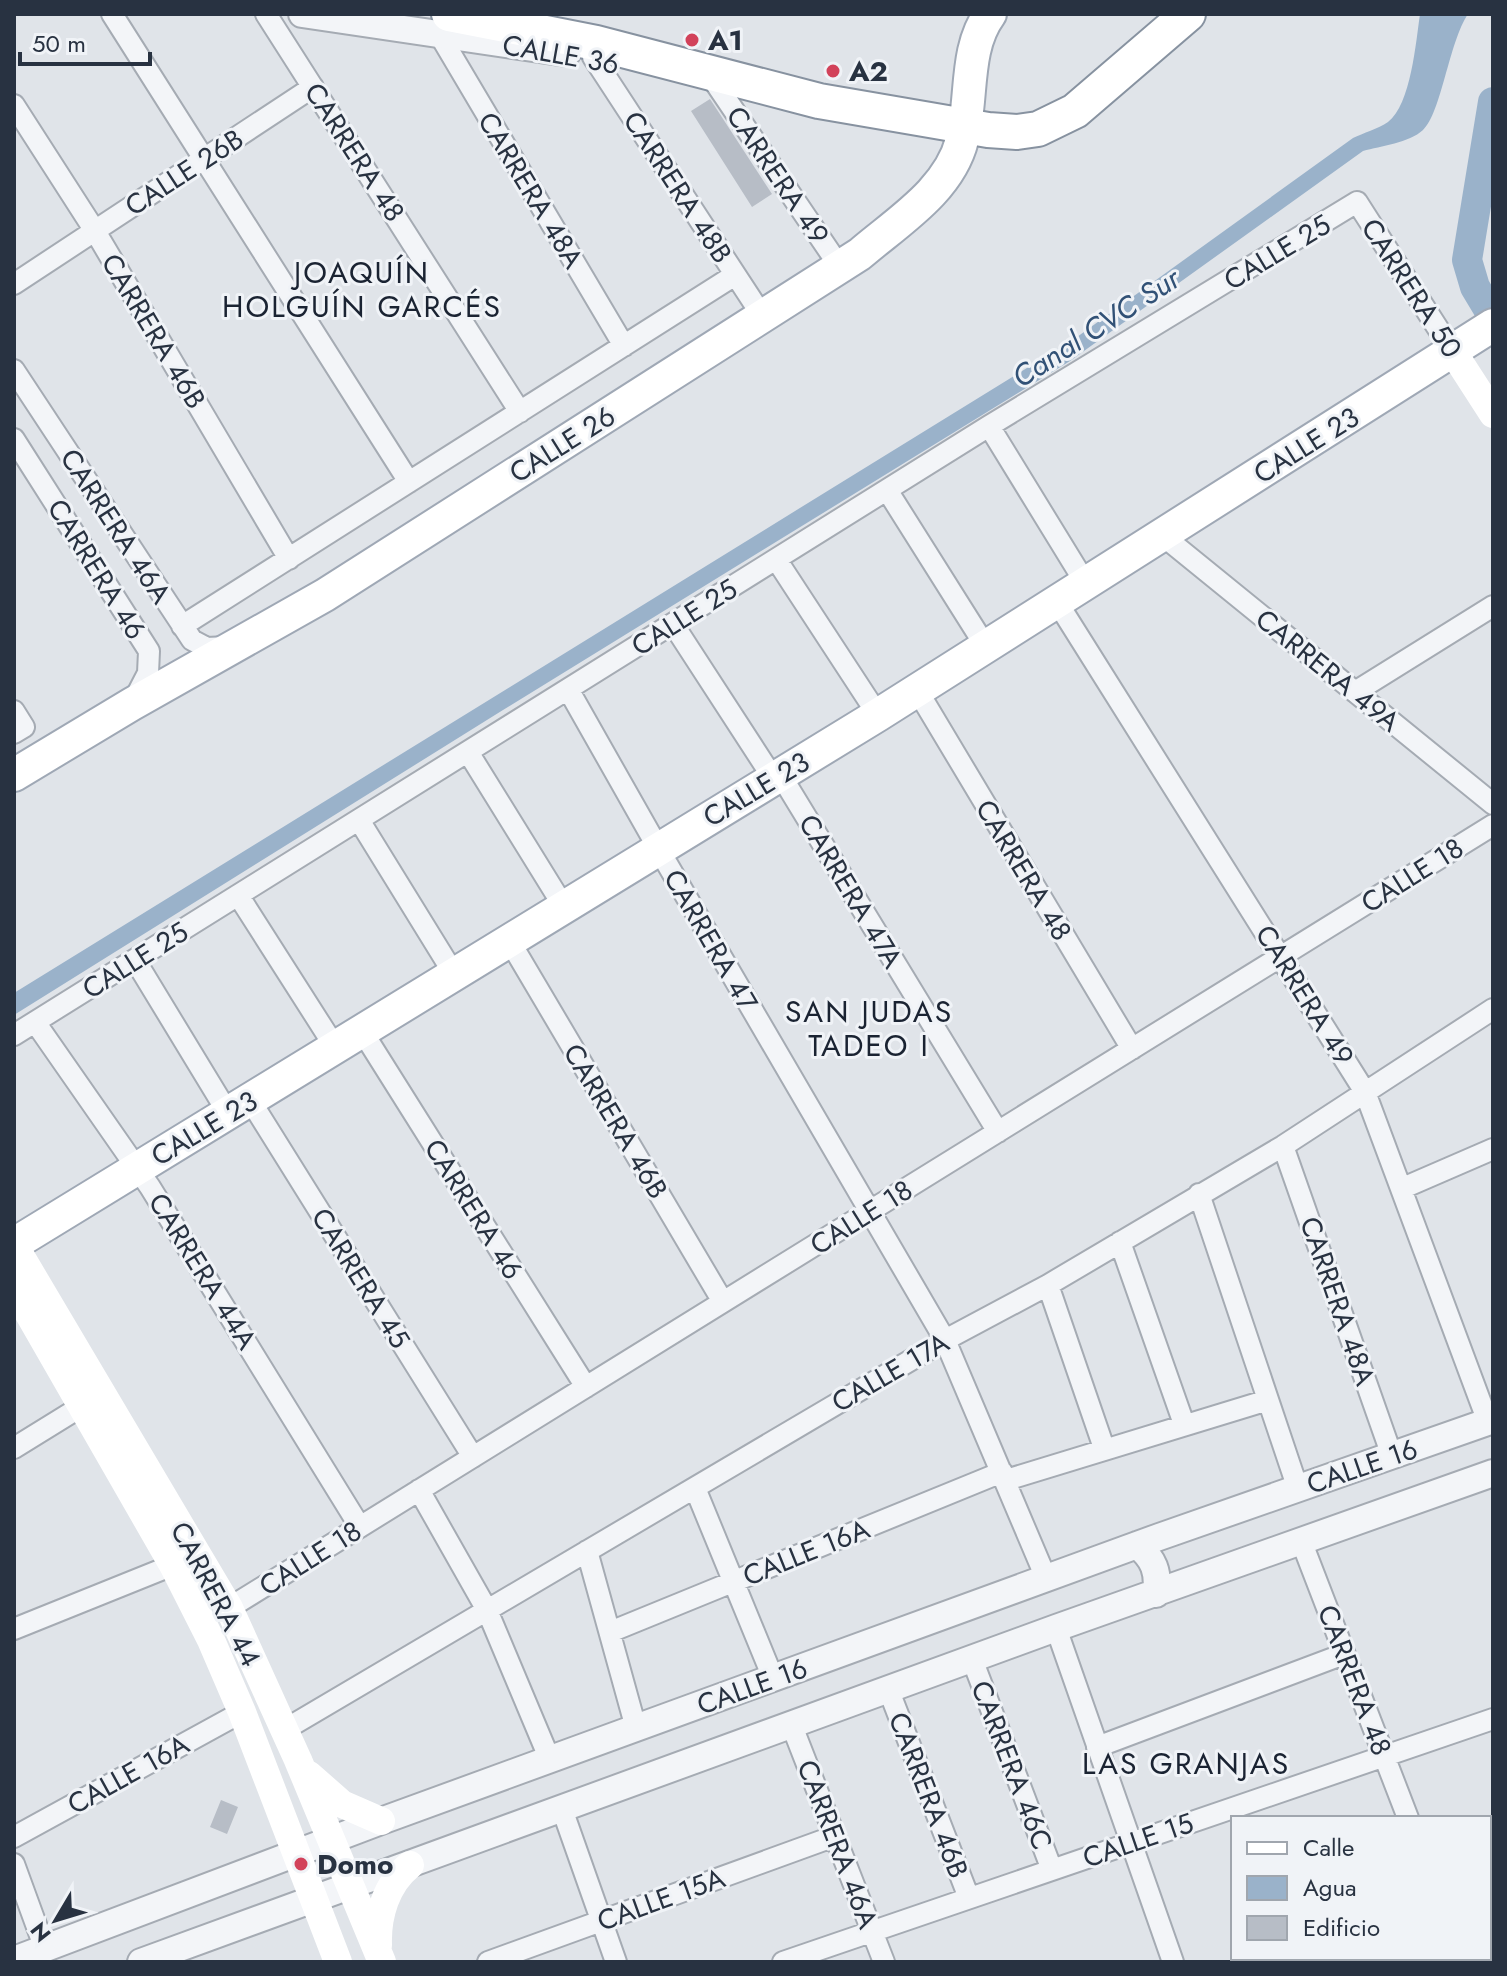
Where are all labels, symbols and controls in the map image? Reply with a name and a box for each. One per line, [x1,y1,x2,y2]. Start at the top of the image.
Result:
scale bar [20,16,150,66]
place label: A1 [707,20,743,61]
street label: CALLE 36 [499,24,622,85]
text: 50 m [32,26,86,61]
marker: A1 [683,31,701,49]
place label: A2 [848,51,888,92]
marker: A2 [824,62,842,80]
street label: CARRERA 48 [294,75,415,230]
street label: CARRERA 49 [716,98,839,253]
street label: CARRERA 48B [613,103,742,271]
street label: CARRERA 48A [468,104,594,277]
street label: CALLE 26B [117,119,252,226]
street label: CALLE 25 [1216,204,1338,300]
street label: CARRERA 50 [1351,210,1472,366]
street label: CARRERA 46B [91,246,216,417]
district label: JOAQUÍN HOLGUÍN GARCÉS [222,251,502,328]
water label: Canal CVC Sur [1003,256,1190,398]
street label: CALLE 26 [501,396,623,493]
street label: CALLE 23 [1246,397,1367,494]
street label: CARRERA 46A [54,442,178,610]
street label: CARRERA 46 [41,493,153,645]
street label: CALLE 25 [623,569,745,666]
street label: CARRERA 49A [1247,599,1409,742]
street label: CALLE 23 [695,742,817,837]
street label: CARRERA 48 [965,792,1082,949]
street label: CARRERA 47A [788,806,913,977]
street label: CALLE 18 [1353,828,1472,923]
street label: CARRERA 47 [653,862,768,1019]
street label: CALLE 25 [74,912,196,1009]
street label: CARRERA 49 [1245,917,1364,1074]
district label: SAN JUDAS TADEO I [785,990,953,1067]
street label: CARRERA 46B [553,1036,678,1207]
street label: CALLE 23 [143,1081,265,1176]
street label: CARRERA 46 [414,1131,533,1288]
street label: CALLE 18 [802,1170,921,1265]
street label: CARRERA 44A [138,1185,267,1358]
street label: CARRERA 45 [301,1200,420,1356]
street label: CARRERA 48A [1289,1211,1386,1392]
street label: CALLE 17A [824,1322,957,1422]
street label: CALLE 16 [1301,1428,1423,1505]
street label: CALLE 16A [737,1508,876,1596]
street label: CALLE 18 [251,1511,370,1606]
street label: CARRERA 44 [160,1514,271,1674]
street label: CARRERA 48 [1307,1599,1402,1761]
street label: CALLE 16 [691,1648,813,1725]
street label: CARRERA 46C [960,1675,1063,1856]
street label: CARRERA 46B [878,1706,979,1884]
street label: CALLE 16A [60,1724,197,1825]
district label: LAS GRANJAS [1082,1742,1290,1785]
street label: CARRERA 46A [787,1754,889,1935]
street label: CALLE 15 [1077,1802,1199,1879]
legend [1231,1816,1491,1960]
text: Calle [1303,1830,1354,1865]
place label: Domo [317,1844,394,1885]
marker: Domo [292,1855,310,1873]
street label: CALLE 15A [592,1857,731,1941]
text: Agua [1303,1870,1357,1905]
north arrow [16,1880,96,1960]
text: Edificio [1303,1910,1380,1945]
text: N [22,1916,58,1949]

